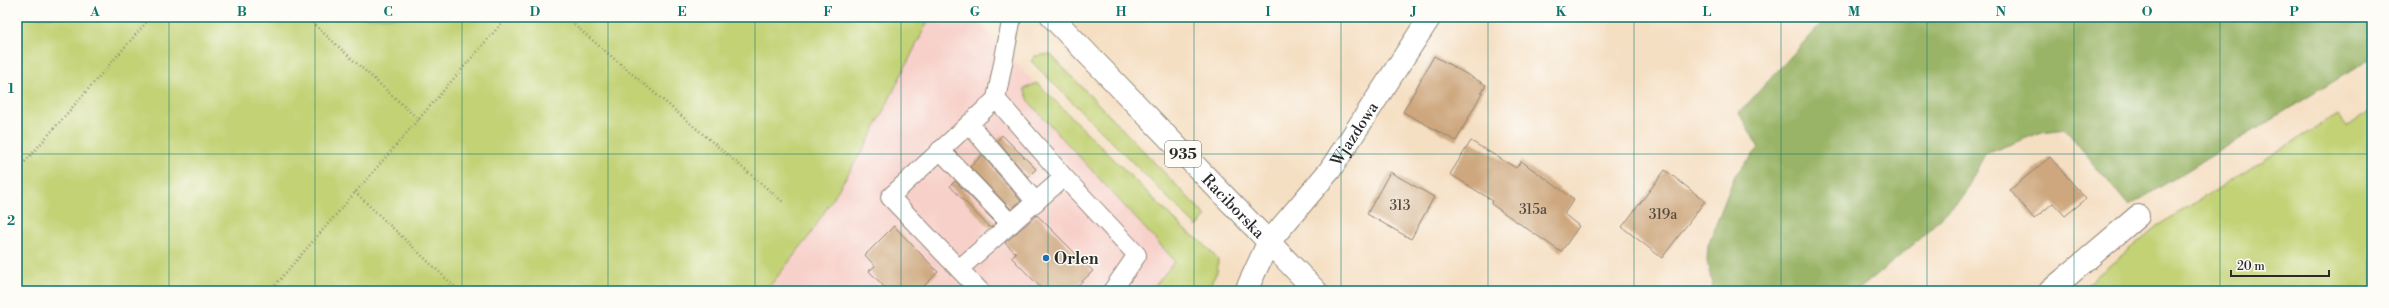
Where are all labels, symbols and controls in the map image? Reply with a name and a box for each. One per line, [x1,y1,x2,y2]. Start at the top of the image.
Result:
text: A [89,4,100,20]
text: B [237,4,247,20]
text: C [383,4,393,20]
text: D [530,4,540,20]
text: E [677,4,687,20]
text: F [823,4,833,20]
text: G [970,4,981,20]
text: H [1116,4,1127,20]
text: I [1265,4,1271,20]
text: J [1409,4,1417,20]
text: K [1556,4,1567,20]
text: L [1703,4,1712,20]
text: M [1848,4,1860,20]
text: N [1996,4,2007,20]
text: O [2142,4,2153,20]
text: P [2289,4,2299,20]
text: 1 [8,81,15,97]
street label: Wjazdowa [1326,98,1383,171]
road number: 935 [1165,141,1201,167]
street label: Raciborska [1197,170,1269,243]
house number: 313 [1389,197,1411,215]
house number: 315a [1519,201,1548,219]
house number: 319a [1649,206,1678,224]
text: 2 [7,213,15,229]
place label: Orlen [1054,249,1099,269]
scale bar [2231,252,2329,278]
marker: Orlen [1041,253,1051,263]
text: 20 m [2237,259,2265,274]

